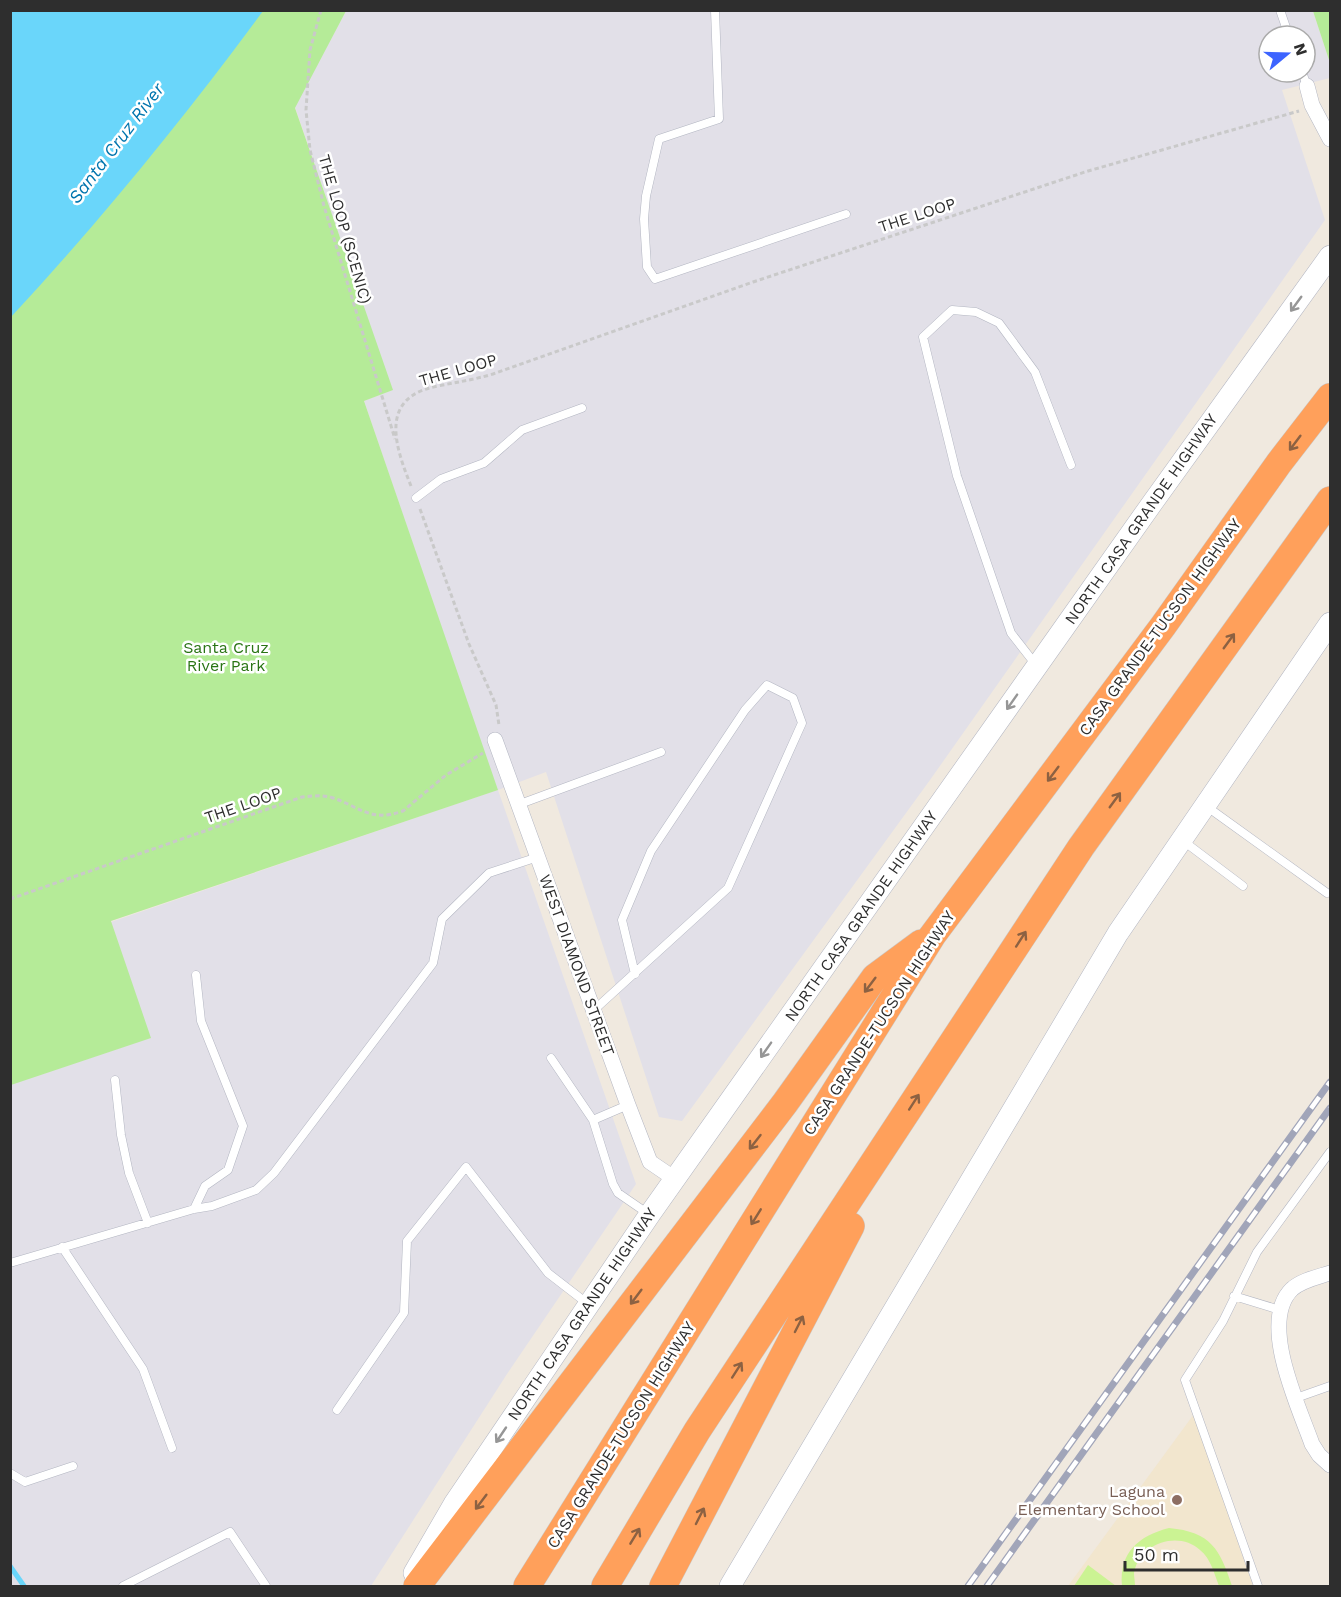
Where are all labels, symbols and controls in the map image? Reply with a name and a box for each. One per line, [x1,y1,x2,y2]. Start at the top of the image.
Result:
north arrow [1257,24,1317,84]
text: N [1290,41,1312,58]
water label: Santa Cruz River [64,78,169,207]
street label: THE LOOP (SCENIC) [315,152,375,306]
street label: THE LOOP [876,194,958,236]
one-way arrow [1290,295,1302,311]
street label: THE LOOP [417,350,499,390]
street label: NORTH CASA GRANDE HIGHWAY [1061,410,1221,628]
one-way arrow [1288,435,1301,451]
street label: CASA GRANDE-TUCSON HIGHWAY [1075,515,1245,739]
one-way arrow [1223,634,1235,650]
park label: Santa Cruz River Park [183,638,269,675]
one-way arrow [1006,693,1018,709]
one-way arrow [1046,765,1059,781]
street label: THE LOOP [202,783,284,827]
one-way arrow [1109,792,1121,808]
street label: NORTH CASA GRANDE HIGHWAY [781,807,941,1025]
street label: WEST DIAMOND STREET [535,872,619,1058]
street label: CASA GRANDE-TUCSON HIGHWAY [799,907,959,1139]
one-way arrow [1015,931,1027,948]
one-way arrow [864,976,876,992]
one-way arrow [760,1041,772,1057]
one-way arrow [908,1094,920,1111]
one-way arrow [749,1134,762,1150]
street label: NORTH CASA GRANDE HIGHWAY [503,1204,661,1424]
one-way arrow [750,1208,762,1225]
one-way arrow [630,1288,642,1304]
one-way arrow [794,1316,806,1334]
street label: CASA GRANDE-TUCSON HIGHWAY [543,1318,699,1552]
one-way arrow [731,1362,743,1379]
one-way arrow [495,1426,507,1443]
place label: Laguna Elementary School [1018,1482,1165,1519]
marker: Laguna Elementary School [1170,1493,1184,1507]
one-way arrow [474,1494,487,1510]
one-way arrow [694,1508,706,1525]
one-way arrow [629,1528,641,1545]
scale bar [1125,1534,1248,1572]
text: 50 m [1134,1544,1179,1565]

